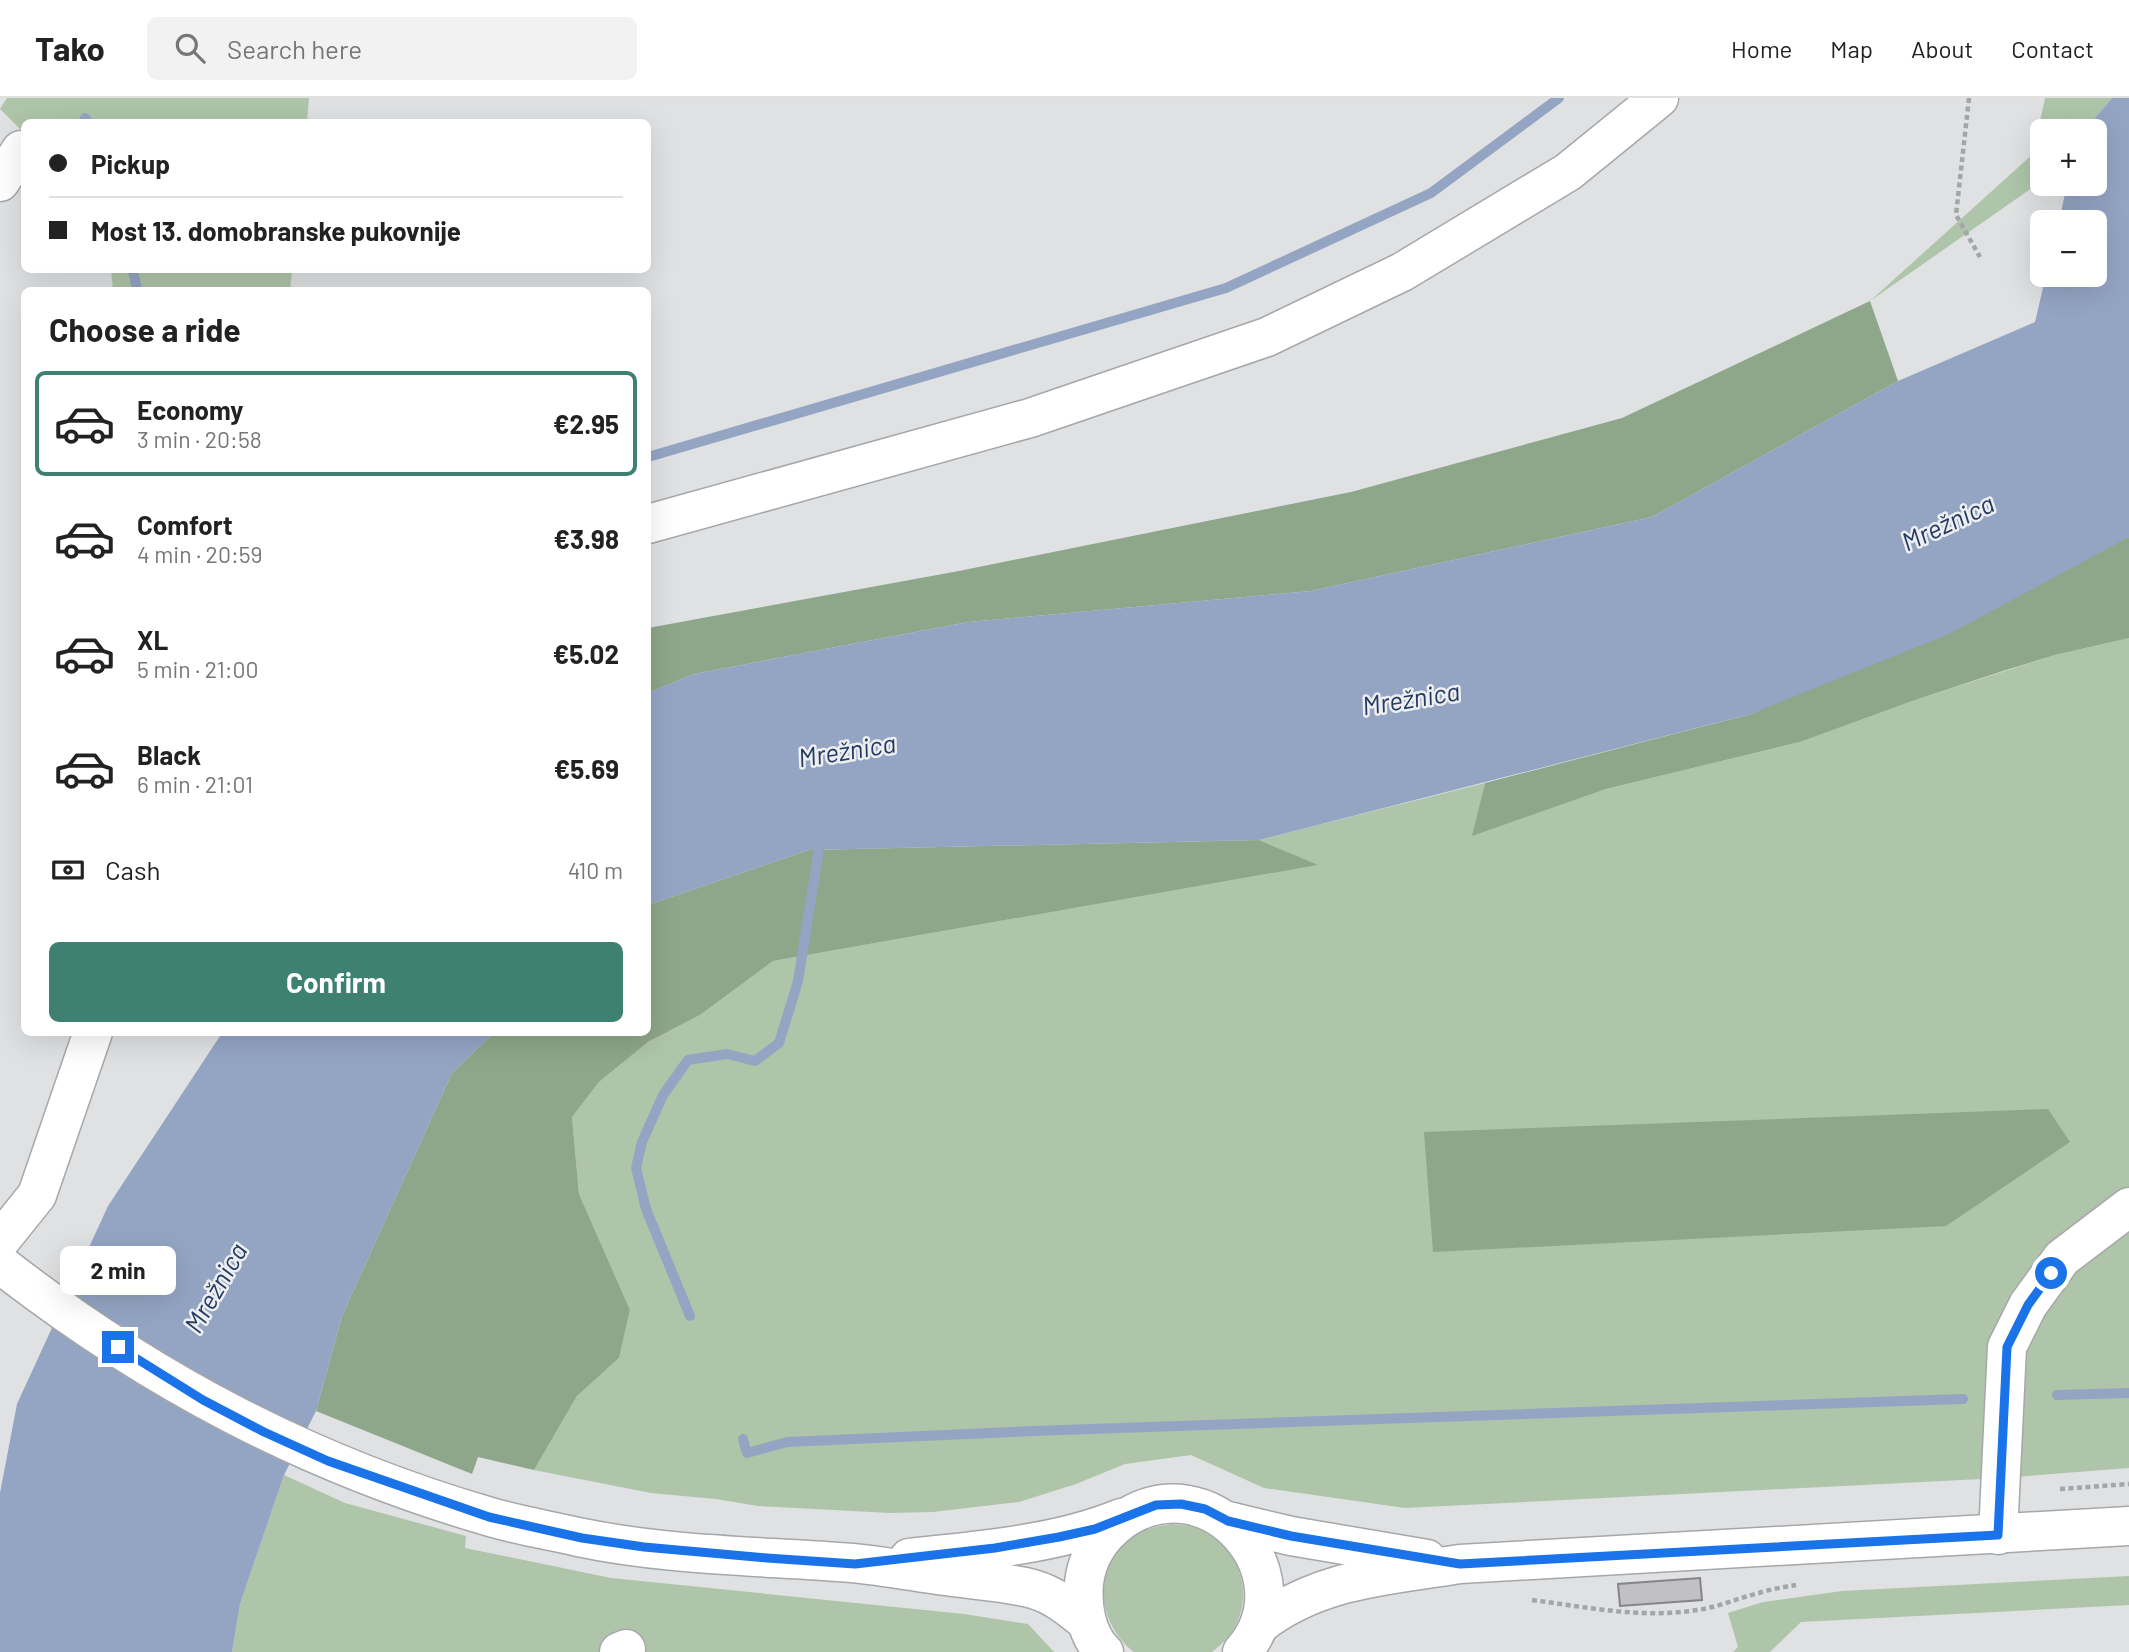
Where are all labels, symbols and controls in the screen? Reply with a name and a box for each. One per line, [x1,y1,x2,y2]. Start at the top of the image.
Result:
search box [147,17,637,80]
text: Tako [35,28,105,68]
icon: search [171,29,209,67]
text: Search here [227,33,362,64]
text: Home [1731,34,1792,63]
text: Map [1830,34,1873,63]
text: About [1911,34,1973,63]
text: Contact [2011,34,2094,63]
map controls [2030,119,2107,287]
button: + [2030,119,2107,196]
text: Pickup [91,148,170,179]
button: − [2030,210,2107,287]
text: Most 13. domobranske pukovnije [91,215,461,246]
text: Choose a ride [49,310,241,348]
icon: car [53,392,116,455]
text: Economy [137,394,243,425]
text: €2.95 [553,408,619,439]
text: 3 min · 20:58 [137,425,262,453]
water label: Mrežnica [1896,487,1999,557]
icon: car [53,507,116,570]
text: Comfort [137,509,233,540]
text: €3.98 [554,523,619,554]
text: 4 min · 20:59 [137,540,263,568]
icon: car [53,622,116,685]
text: XL [137,624,168,655]
text: €5.02 [553,638,619,669]
text: 5 min · 21:00 [137,655,259,683]
water label: Mrežnica [1360,674,1462,721]
water label: Mrežnica [796,726,898,773]
icon: car [53,737,116,800]
text: Black [137,739,201,770]
text: €5.69 [554,753,619,784]
text: 6 min · 21:01 [137,770,253,798]
icon: cash [49,851,87,889]
text: Cash [105,854,160,885]
text: 410 m [568,856,623,884]
button: Confirm [49,942,623,1022]
water label: Mrežnica [177,1237,253,1338]
callout: 2 min [60,1246,176,1294]
text: 2 min [90,1256,146,1284]
route start [2035,1257,2067,1289]
route end [102,1331,134,1363]

